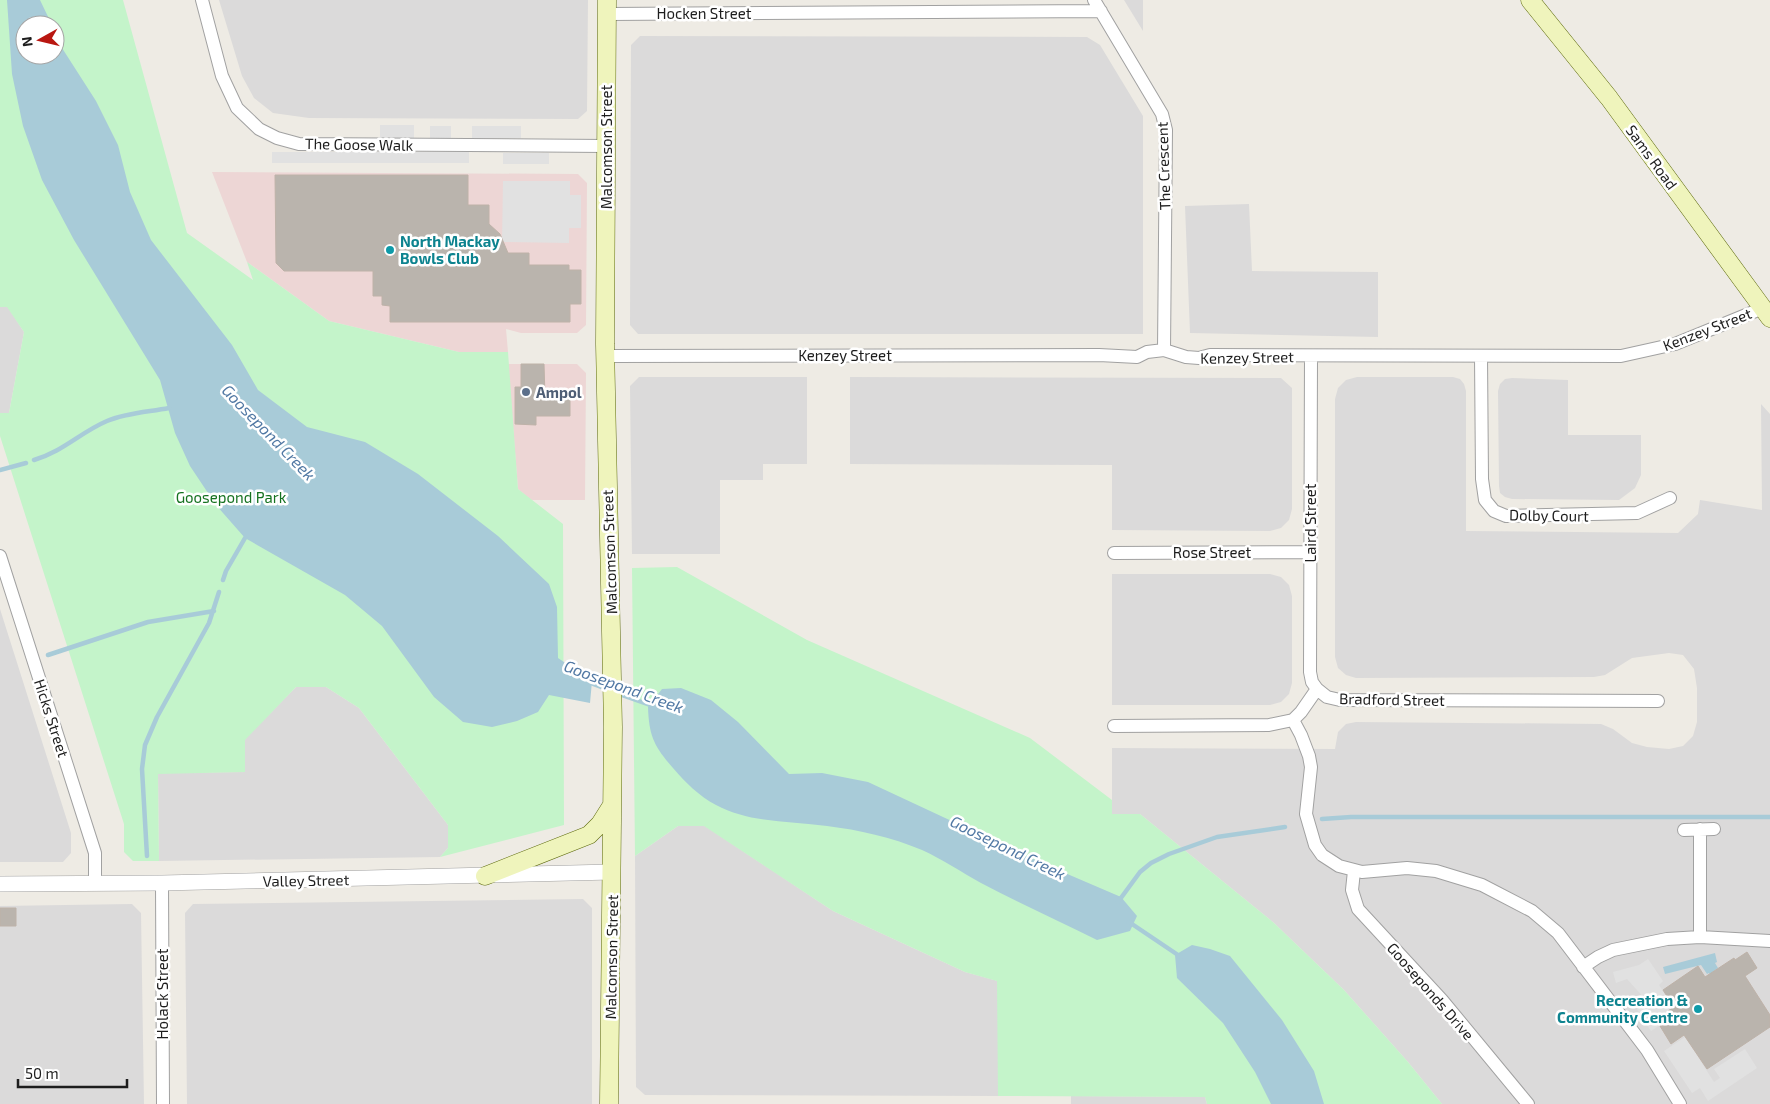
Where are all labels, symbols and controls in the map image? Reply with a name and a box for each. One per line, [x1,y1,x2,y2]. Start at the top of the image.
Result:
street label: Hocken Street [656,4,752,22]
north arrow [15,15,65,65]
text: N [18,36,36,48]
street label: Malcomson Street [597,84,615,209]
street label: The Crescent [1152,121,1174,211]
street label: Sams Road [1623,121,1681,193]
street label: The Goose Walk [305,134,414,154]
place label: North Mackay Bowls Club [400,232,500,267]
marker: North Mackay Bowls Club [384,244,396,256]
street label: Kenzey Street [1660,304,1754,354]
street label: Kenzey Street [798,346,892,364]
street label: Kenzey Street [1200,347,1294,367]
water label: Goosepond Creek [219,380,319,484]
place label: Ampol [536,383,582,401]
marker: Ampol [520,386,532,398]
street label: Laird Street [1301,483,1319,563]
park label: Goosepond Park [176,488,287,506]
street label: Malcomson Street [598,489,620,615]
street label: Dolby Court [1509,505,1589,525]
street label: Rose Street [1173,543,1251,561]
water label: Goosepond Creek [562,656,686,716]
street label: Hicks Street [31,677,73,760]
street label: Bradford Street [1339,689,1445,709]
water label: Goosepond Creek [947,811,1069,883]
street label: Valley Street [263,870,350,890]
street label: Malcomson Street [601,894,621,1019]
street label: Gooseponds Drive [1384,939,1478,1043]
street label: Holack Street [153,948,171,1040]
place label: Recreation & Community Centre [1557,991,1689,1027]
marker: Recreation & Community Centre [1692,1003,1704,1015]
scale bar [18,1056,126,1088]
text: 50 m [25,1064,59,1082]

